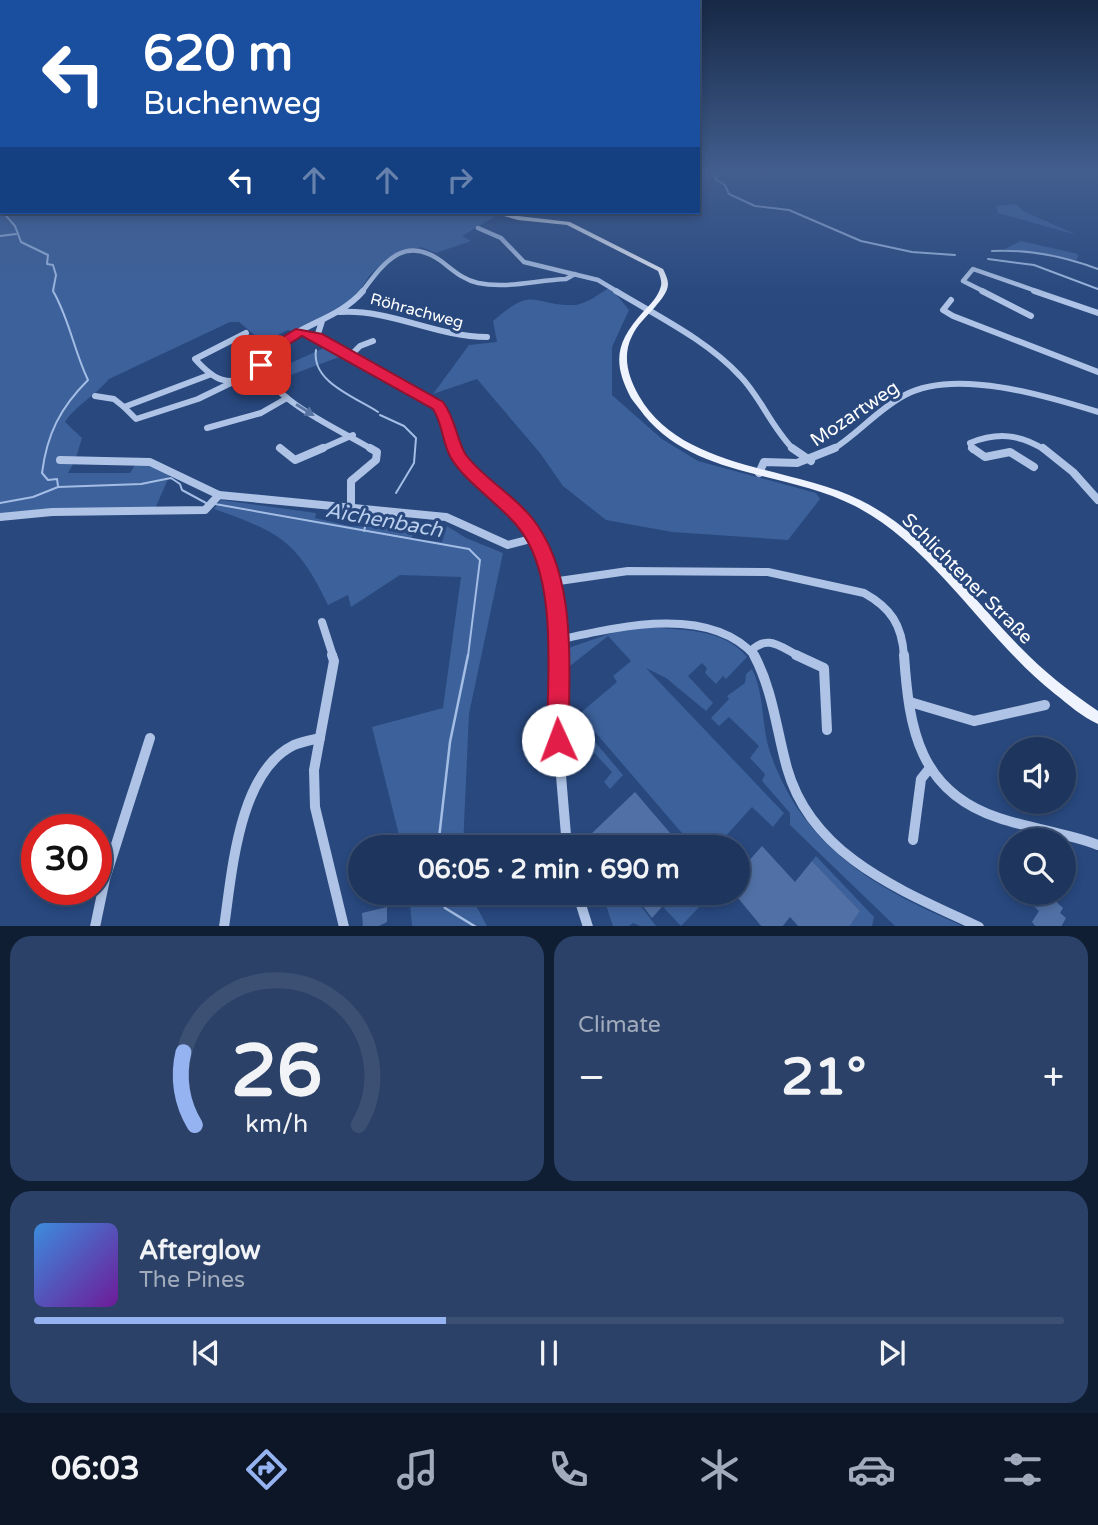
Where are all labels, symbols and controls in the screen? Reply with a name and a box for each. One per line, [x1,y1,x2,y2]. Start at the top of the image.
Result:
text: 620 m [143,25,293,84]
icon: left [28,28,119,119]
text: Buchenweg [143,85,322,123]
icon: left [222,161,260,199]
icon: ahead [295,161,333,199]
icon: ahead [368,161,406,199]
icon: right [441,161,479,199]
street label: Röhrachweg [368,289,466,333]
pin [231,335,291,395]
icon: arrive [242,346,280,384]
street label: Mozartweg [806,376,903,451]
one-way arrow [295,403,315,416]
water label: Aichenbach [323,498,446,543]
street label: Schlichtener Straße [897,509,1037,649]
position arrow [521,703,595,777]
map controls [999,737,1076,905]
button: sound [999,737,1076,814]
speed limit sign: 30 [21,814,112,905]
button: search [999,828,1076,905]
text: 06:05 · 2 min · 690 m [418,854,680,885]
text: Climate [578,1011,661,1039]
text: 26 [231,1028,323,1116]
text: 21° [781,1046,866,1109]
text: − [578,1055,605,1101]
text: + [1043,1055,1064,1101]
text: km/h [246,1108,308,1138]
text: Afterglow [139,1235,261,1266]
text: The Pines [139,1266,245,1294]
icon: previous [187,1334,225,1372]
icon: pause [530,1334,568,1372]
icon: next [873,1334,911,1372]
icon: directions [242,1445,291,1494]
icon: music [393,1445,442,1494]
icon: phone [544,1445,593,1494]
icon: climate [695,1445,744,1494]
icon: car [847,1445,896,1494]
icon: filters [998,1445,1047,1494]
text: 06:03 [51,1450,140,1488]

